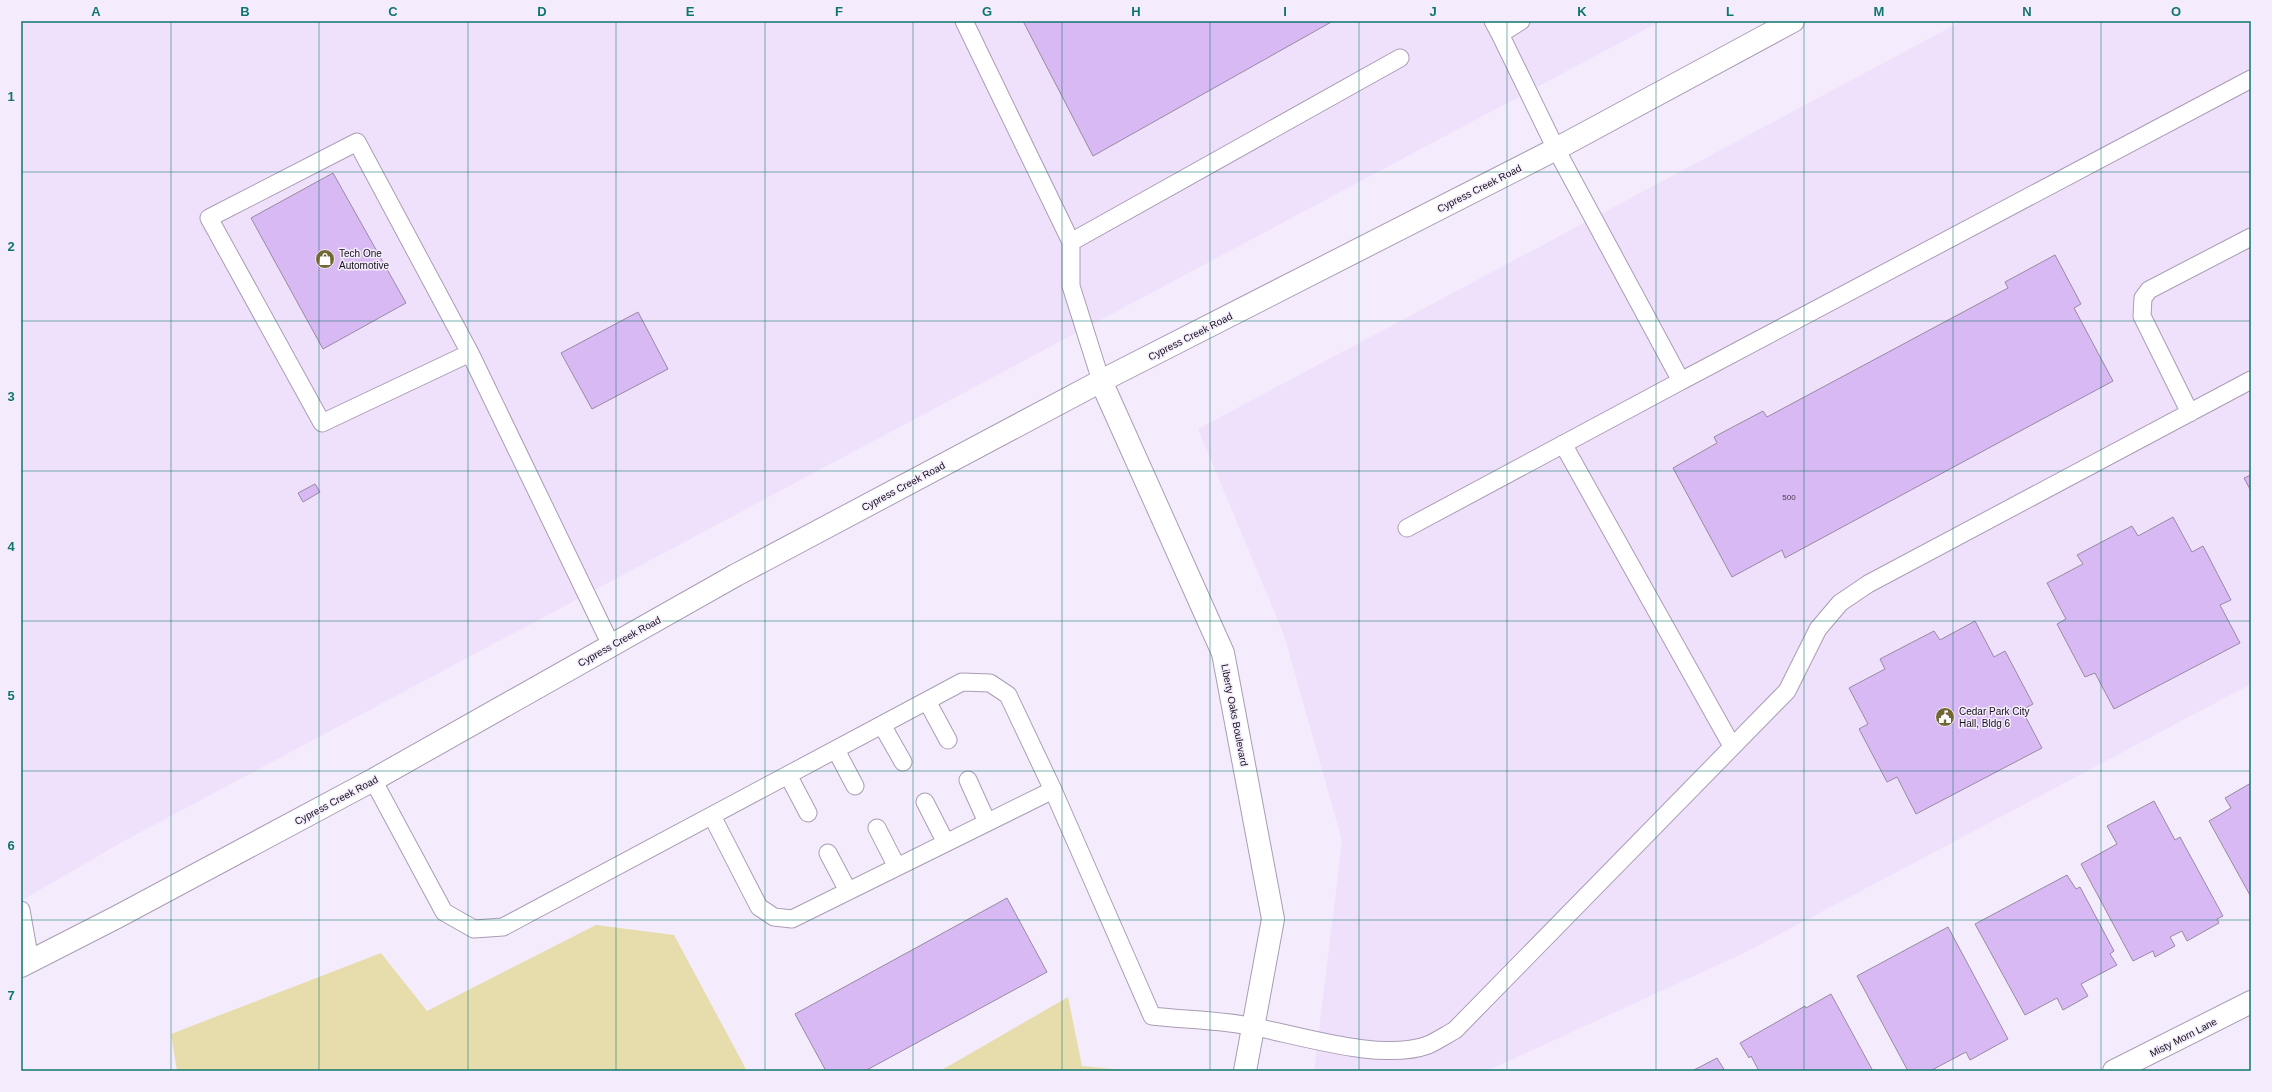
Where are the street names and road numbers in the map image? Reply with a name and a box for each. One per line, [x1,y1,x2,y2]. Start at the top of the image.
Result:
street label: Cypress Creek Road [1435,162,1523,214]
street label: Cypress Creek Road [1146,310,1234,362]
street label: Cypress Creek Road [860,460,947,513]
street label: Cypress Creek Road [576,614,662,669]
street label: Liberty Oaks Boulevard [1219,663,1250,767]
street label: Cypress Creek Road [293,774,380,827]
street label: Misty Morn Lane [2148,1016,2219,1059]

